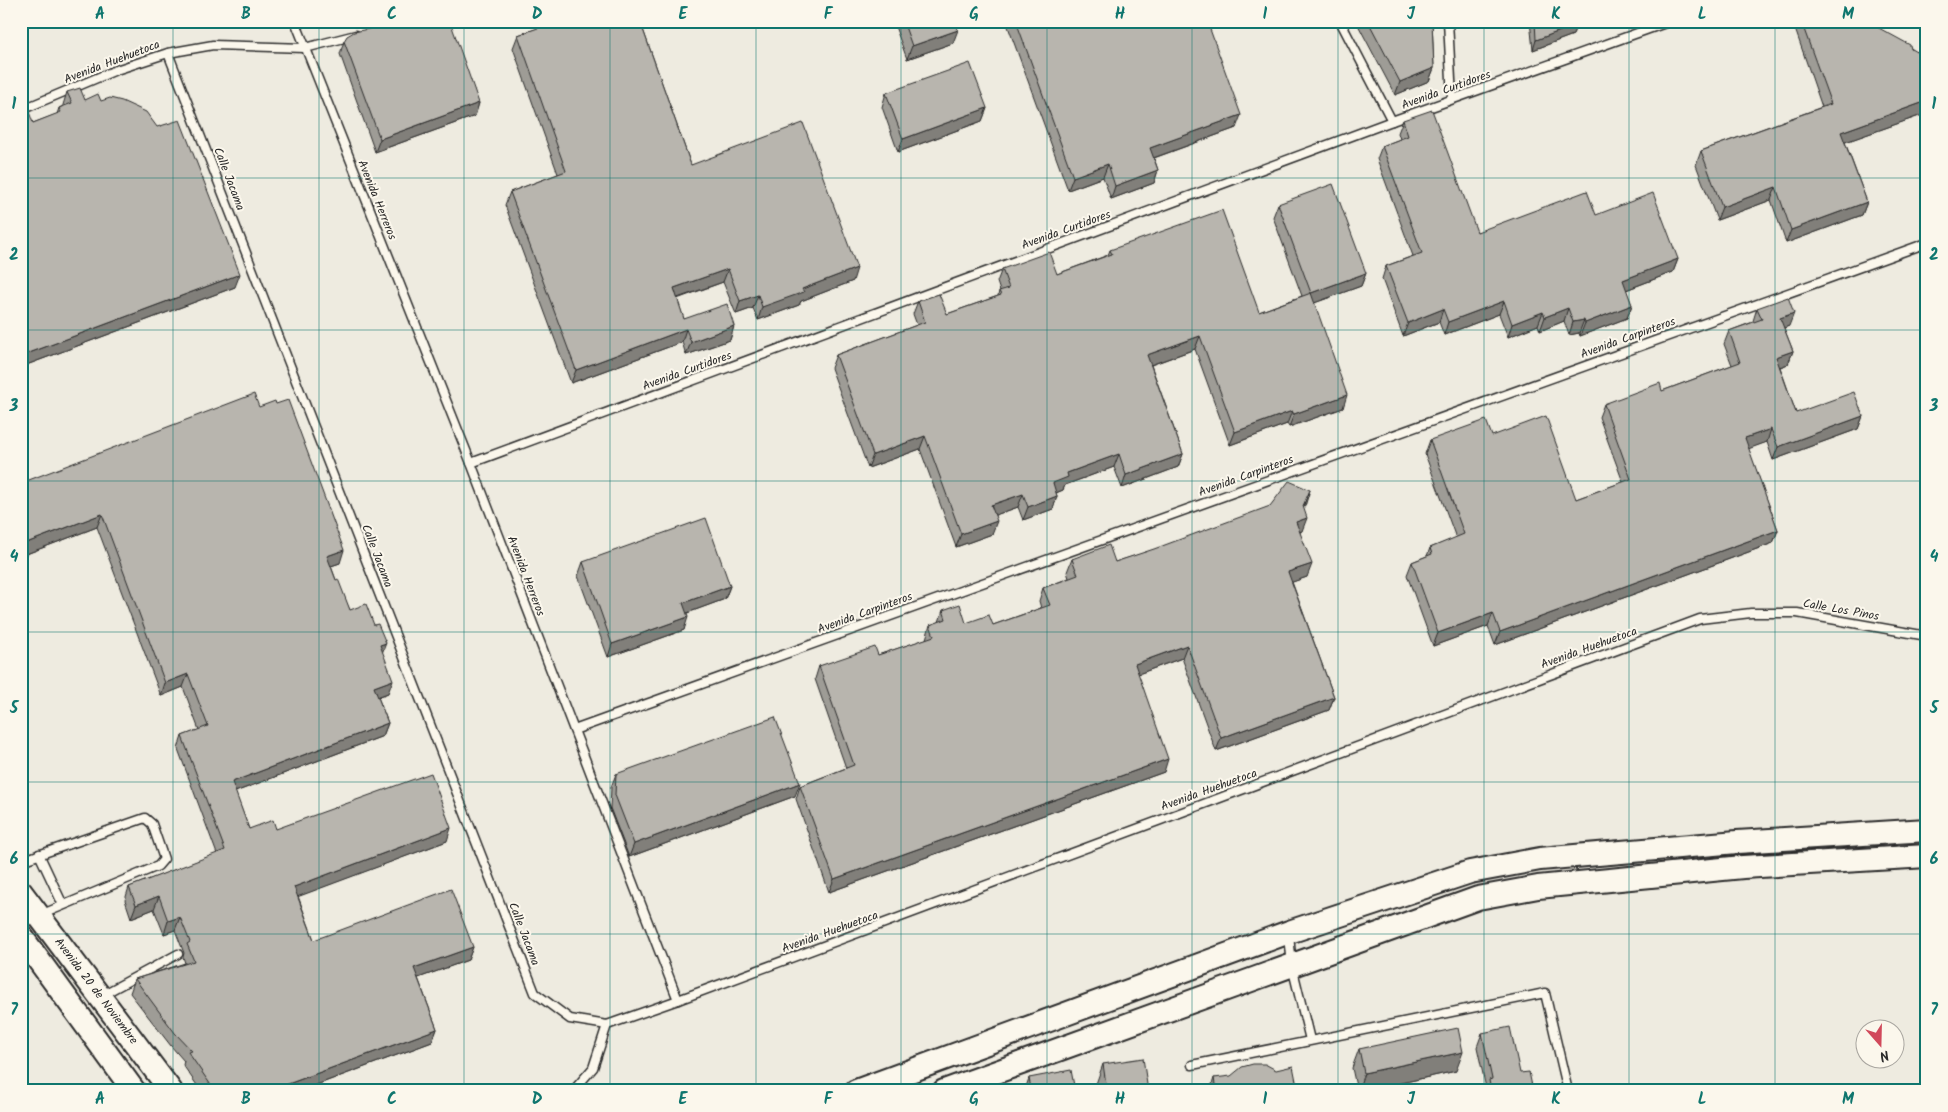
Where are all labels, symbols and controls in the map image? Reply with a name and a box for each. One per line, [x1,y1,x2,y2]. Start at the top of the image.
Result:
text: A [95,2,105,27]
text: B [241,2,251,27]
text: C [387,2,397,27]
text: D [532,2,543,27]
text: E [679,2,689,27]
text: F [824,2,834,27]
text: G [969,2,979,27]
text: H [1115,2,1125,27]
text: I [1263,2,1268,27]
text: J [1407,2,1416,27]
text: K [1551,2,1561,27]
text: L [1698,2,1706,27]
text: M [1842,2,1855,27]
street label: Avenida Huehuetoca [61,35,163,89]
street label: Avenida Curtidores [1399,65,1493,115]
text: 1 [12,92,17,117]
text: 1 [1932,92,1937,117]
street label: Calle Jacama [208,145,250,214]
street label: Avenida Herreros [352,157,402,243]
street label: Avenida Curtidores [1019,205,1113,255]
text: 2 [9,243,19,268]
text: 2 [1929,243,1939,268]
street label: Avenida Carpinteros [1578,312,1678,364]
street label: Avenida Curtidores [640,346,734,396]
text: 3 [9,394,19,419]
text: 3 [1929,394,1939,419]
street label: Avenida Carpinteros [1196,450,1296,502]
street label: Calle Jacama [356,522,398,591]
street label: Avenida Herreros [502,533,550,619]
text: 4 [10,545,19,570]
text: 4 [1930,545,1939,570]
street label: Avenida Carpinteros [815,587,915,639]
street label: Calle Los Pinos [1801,594,1881,626]
street label: Avenida Huehuetoca [1538,622,1640,674]
text: 5 [9,696,20,721]
text: 5 [1929,696,1940,721]
street label: Avenida Huehuetoca [1158,764,1260,816]
text: 6 [10,847,19,872]
text: 6 [1930,847,1939,872]
street label: Calle Jacama [503,900,545,969]
street label: Avenida Huehuetoca [779,906,881,958]
street label: Avenida 20 de Noviembre [49,934,143,1049]
text: 7 [10,998,18,1023]
text: 7 [1930,998,1938,1023]
north arrow [1856,1020,1906,1070]
text: N [1876,1043,1892,1067]
text: A [95,1087,105,1112]
text: B [241,1087,251,1112]
text: C [387,1087,397,1112]
text: D [532,1087,543,1112]
text: E [679,1087,689,1112]
text: F [824,1087,834,1112]
text: G [969,1087,979,1112]
text: H [1115,1087,1125,1112]
text: I [1263,1087,1268,1112]
text: J [1407,1087,1416,1112]
text: K [1551,1087,1561,1112]
text: L [1698,1087,1706,1112]
text: M [1842,1087,1855,1112]

